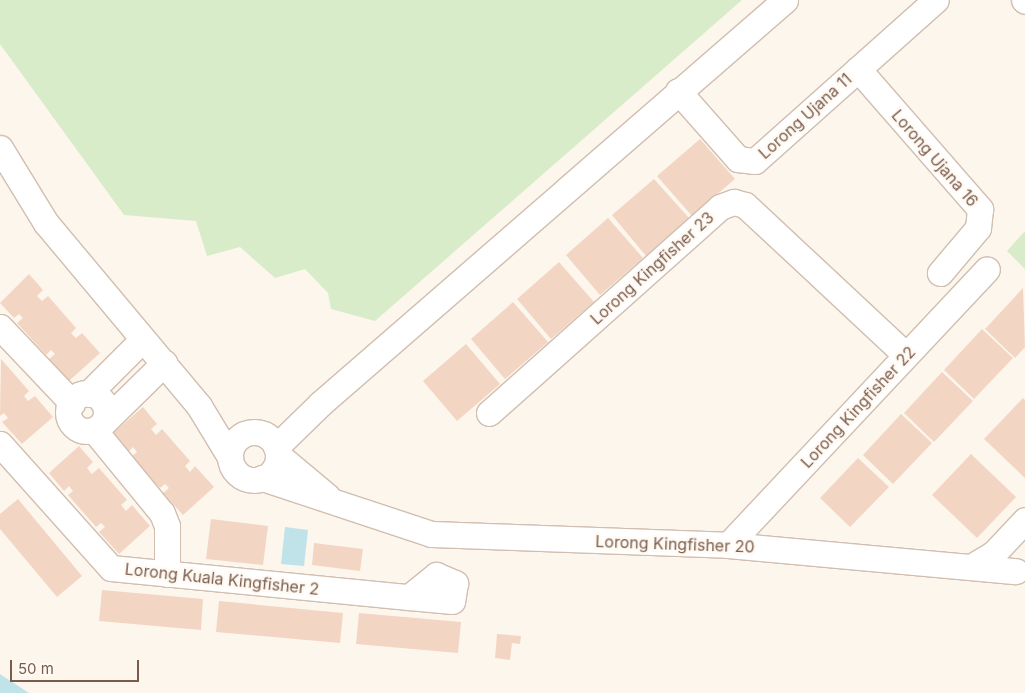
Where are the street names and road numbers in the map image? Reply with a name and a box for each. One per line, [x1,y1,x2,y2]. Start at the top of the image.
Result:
street label: Lorong Ujana 11 [755,69,855,163]
street label: Lorong Ujana 16 [888,106,982,210]
street label: Lorong Kingfisher 23 [586,208,718,328]
street label: Lorong Kingfisher 22 [797,342,919,472]
street label: Lorong Kingfisher 20 [595,532,755,556]
street label: Lorong Kuala Kingfisher 2 [124,559,320,599]

